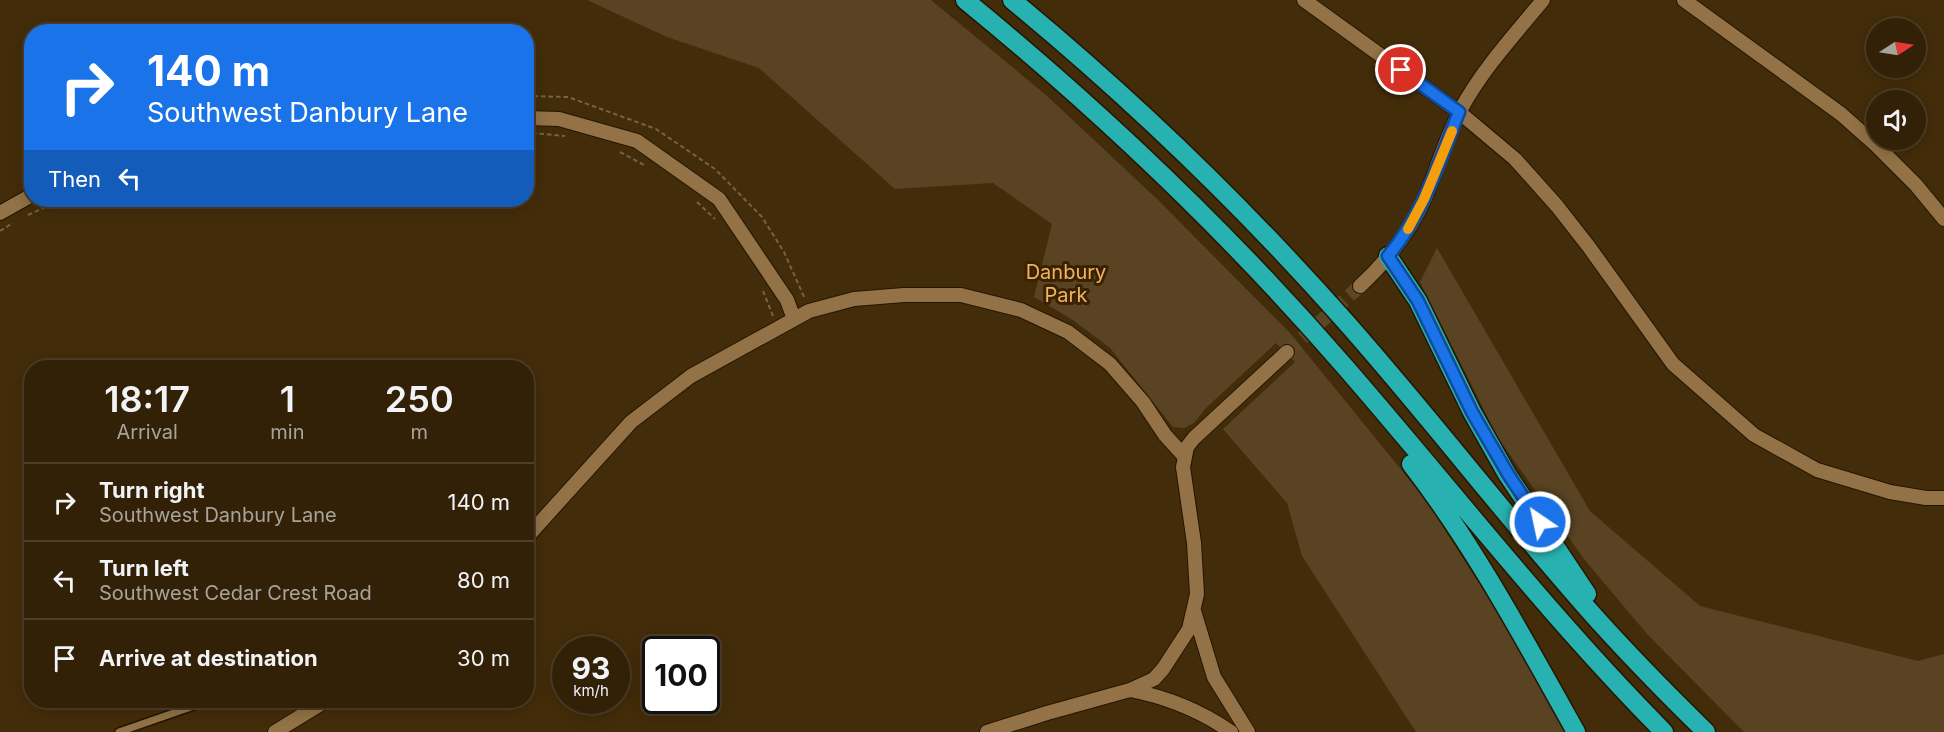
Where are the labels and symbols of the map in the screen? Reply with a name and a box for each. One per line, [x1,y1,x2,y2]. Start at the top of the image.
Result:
north arrow [1866,18,1926,78]
pin [1375,44,1426,95]
park label: Danbury Park [1026,260,1106,307]
position arrow [1508,490,1572,554]
speed limit sign: 100 [642,636,720,714]

